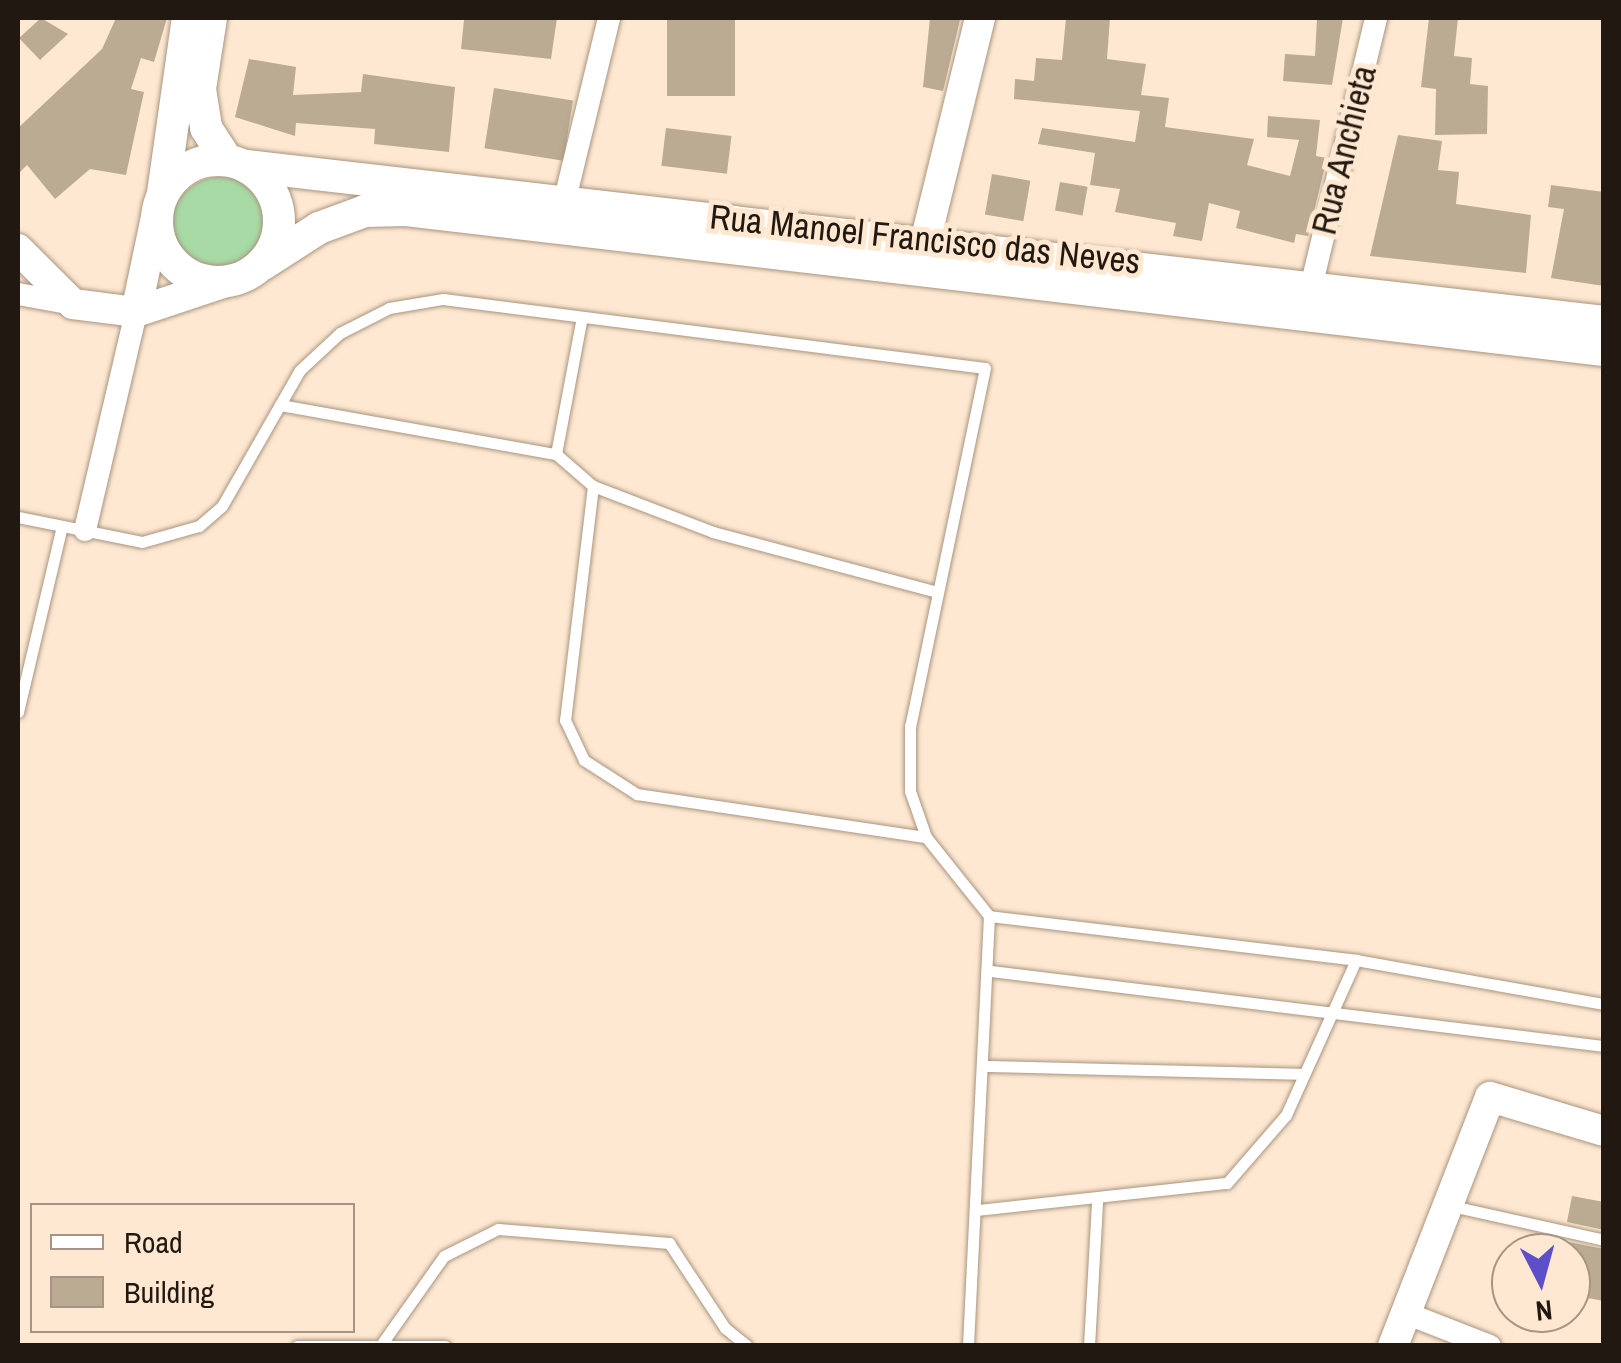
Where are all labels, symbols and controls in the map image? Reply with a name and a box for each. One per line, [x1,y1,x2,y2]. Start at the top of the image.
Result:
street label: Rua Anchieta [1303,61,1385,239]
street label: Rua Manoel Francisco das Neves [708,196,1142,282]
legend [30,1203,355,1333]
text: Road [124,1222,183,1262]
north arrow [1491,1233,1591,1333]
text: Building [124,1272,214,1312]
text: N [1534,1291,1554,1331]

